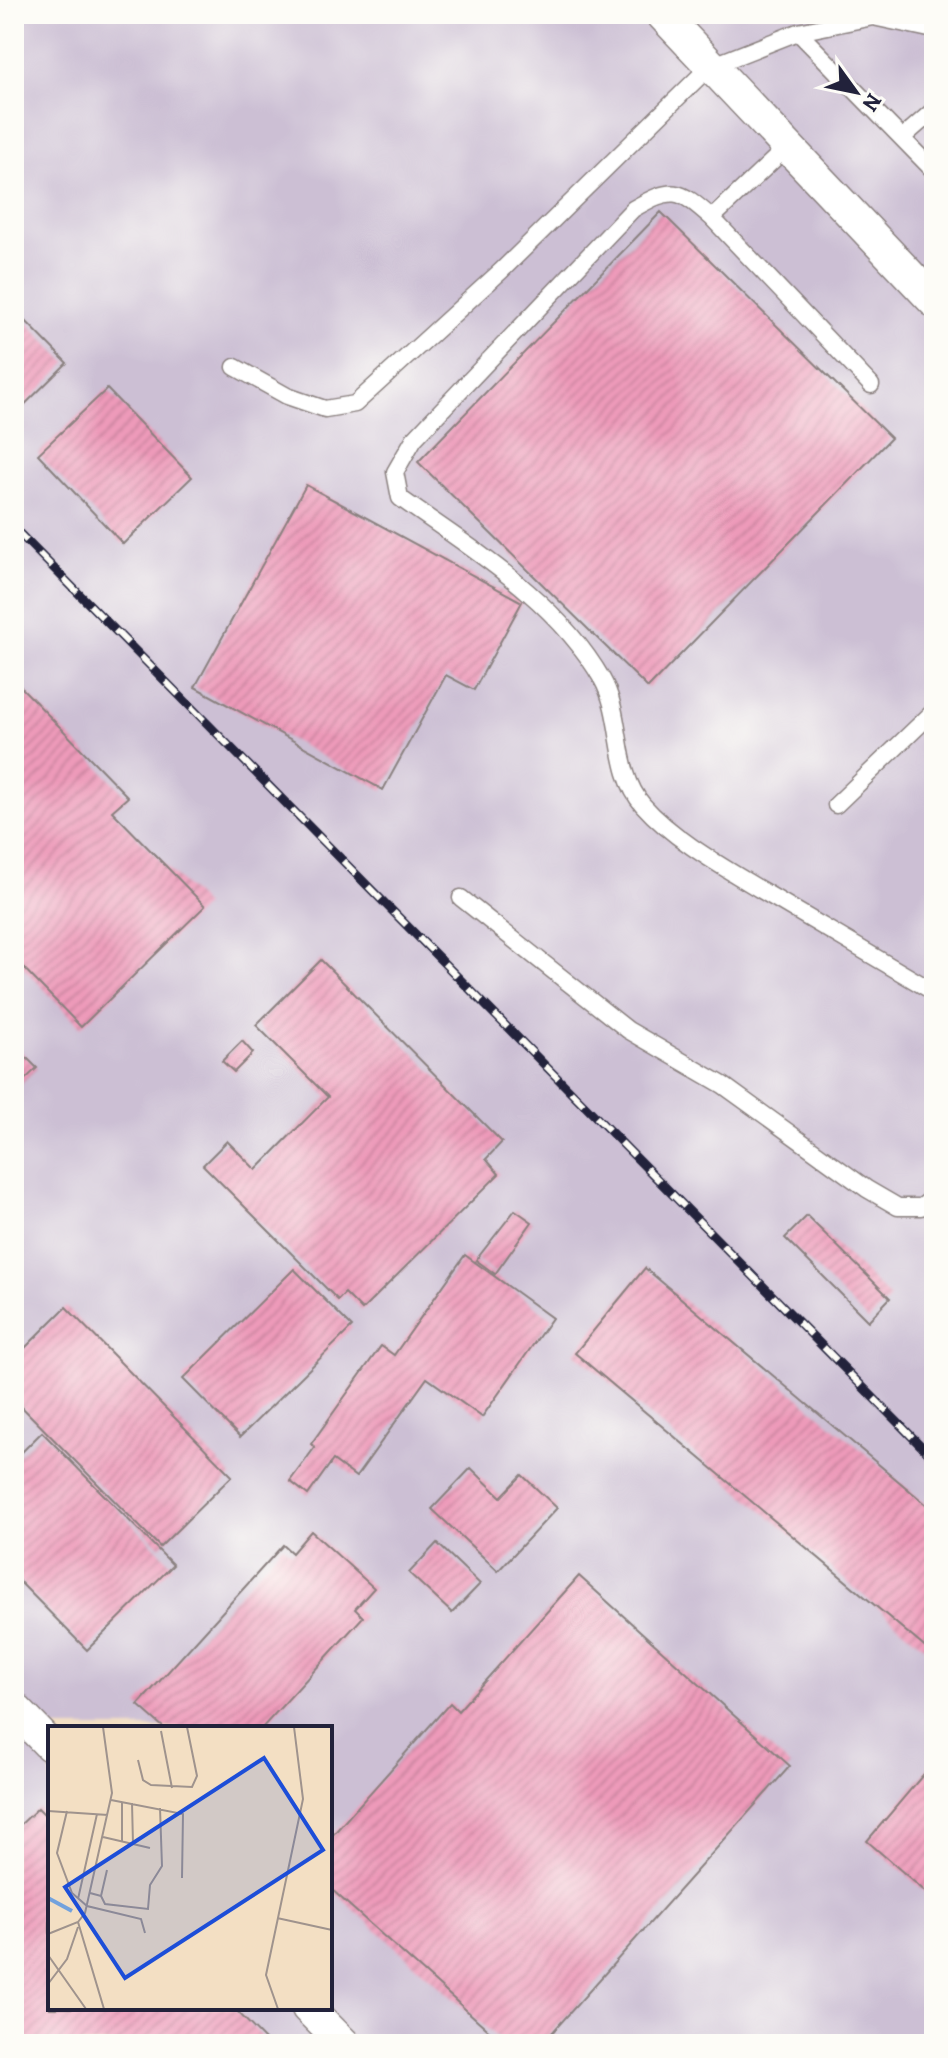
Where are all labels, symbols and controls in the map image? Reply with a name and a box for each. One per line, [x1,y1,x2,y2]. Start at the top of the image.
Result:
north arrow [816,52,896,132]
text: N [855,87,889,117]
inset map [48,1726,332,2010]

